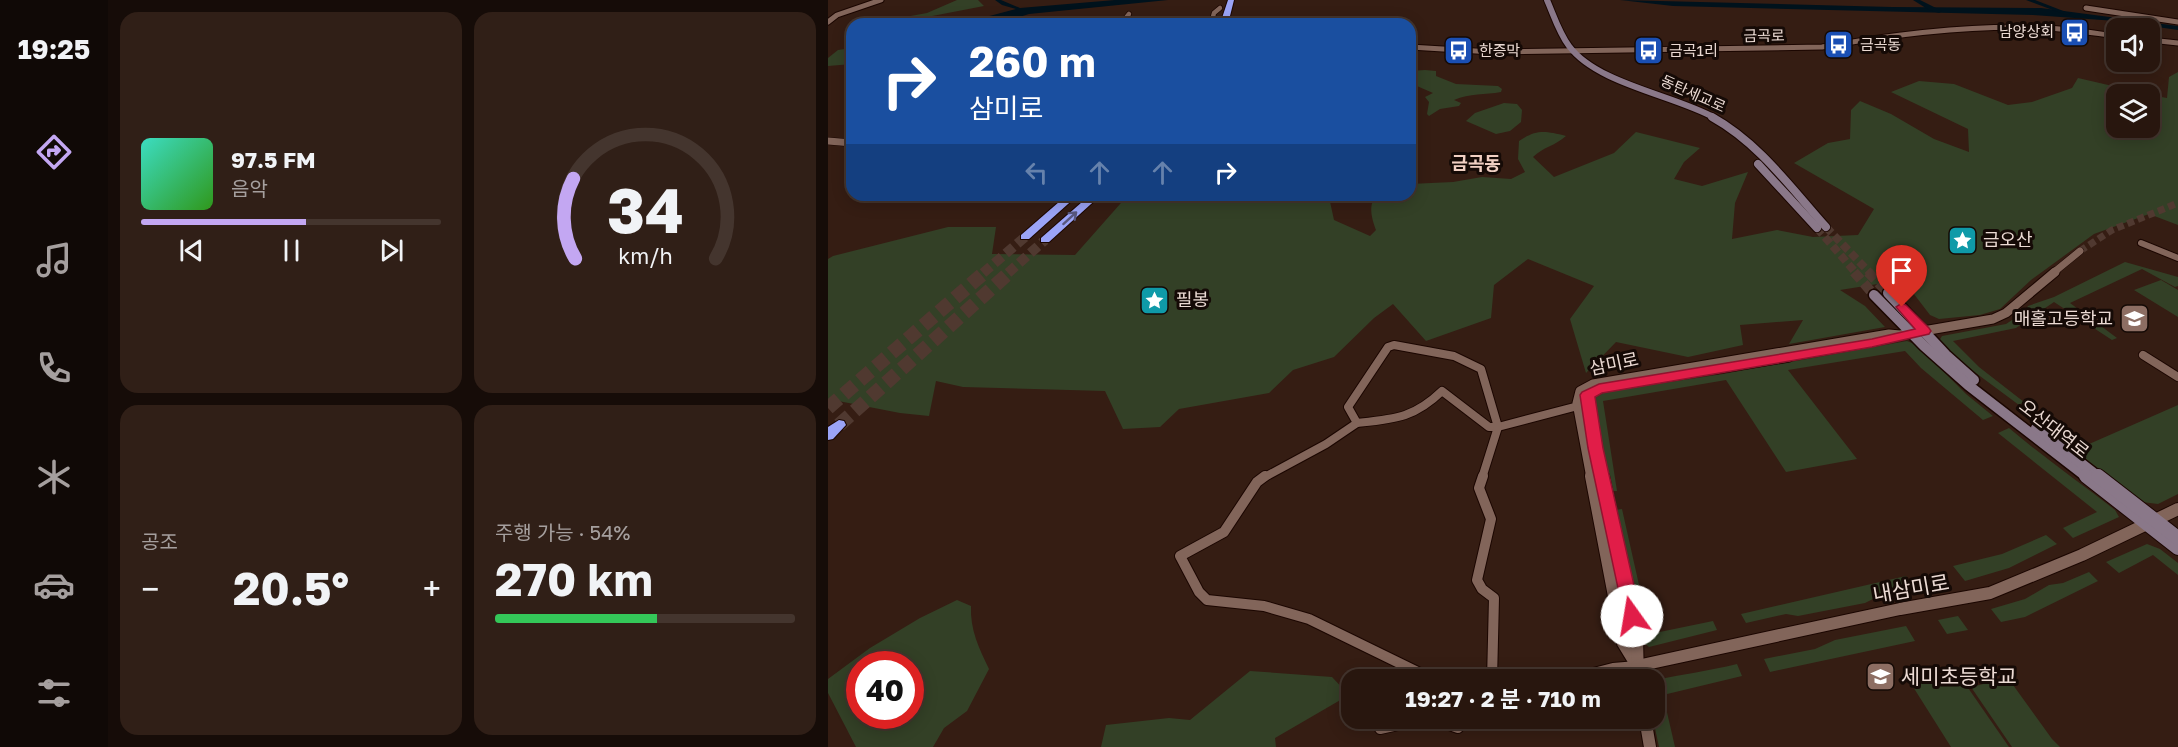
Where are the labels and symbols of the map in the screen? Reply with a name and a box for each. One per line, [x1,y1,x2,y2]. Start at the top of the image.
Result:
bus stop icon: 남양상회 [2059,16,2091,48]
place label: 남양상회 [1999,22,2054,40]
street label: 금곡로 [1743,26,1785,44]
bus stop icon: 금곡동 [1823,29,1855,61]
bus stop icon: 한증막 [1442,35,1474,67]
bus stop icon: 금곡1리 [1632,35,1664,67]
place label: 금곡동 [1860,35,1901,53]
place label: 한증막 [1479,41,1521,59]
place label: 금곡1리 [1669,41,1718,59]
street label: 동탄세교로 [1658,71,1729,115]
district label: 금곡동 [1451,152,1501,174]
one-way arrow [1062,211,1077,225]
place icon: 금오산 [1946,224,1978,256]
place label: 금오산 [1983,228,2033,250]
pin [1876,245,1927,307]
place icon: 필봉 [1139,284,1171,316]
place label: 필봉 [1176,288,1209,310]
school or university icon: 매홀고등학교 [2118,303,2150,335]
place label: 매홀고등학교 [2014,307,2113,329]
street label: 삼미로 [1587,347,1640,379]
street label: 오산대역로 [2015,394,2094,462]
street label: 내삼미로 [1871,569,1951,608]
position arrow [1600,584,1664,648]
speed limit sign: 40 [846,651,924,729]
school or university icon: 세미초등학교 [1864,661,1896,693]
place label: 세미초등학교 [1901,663,2017,689]

